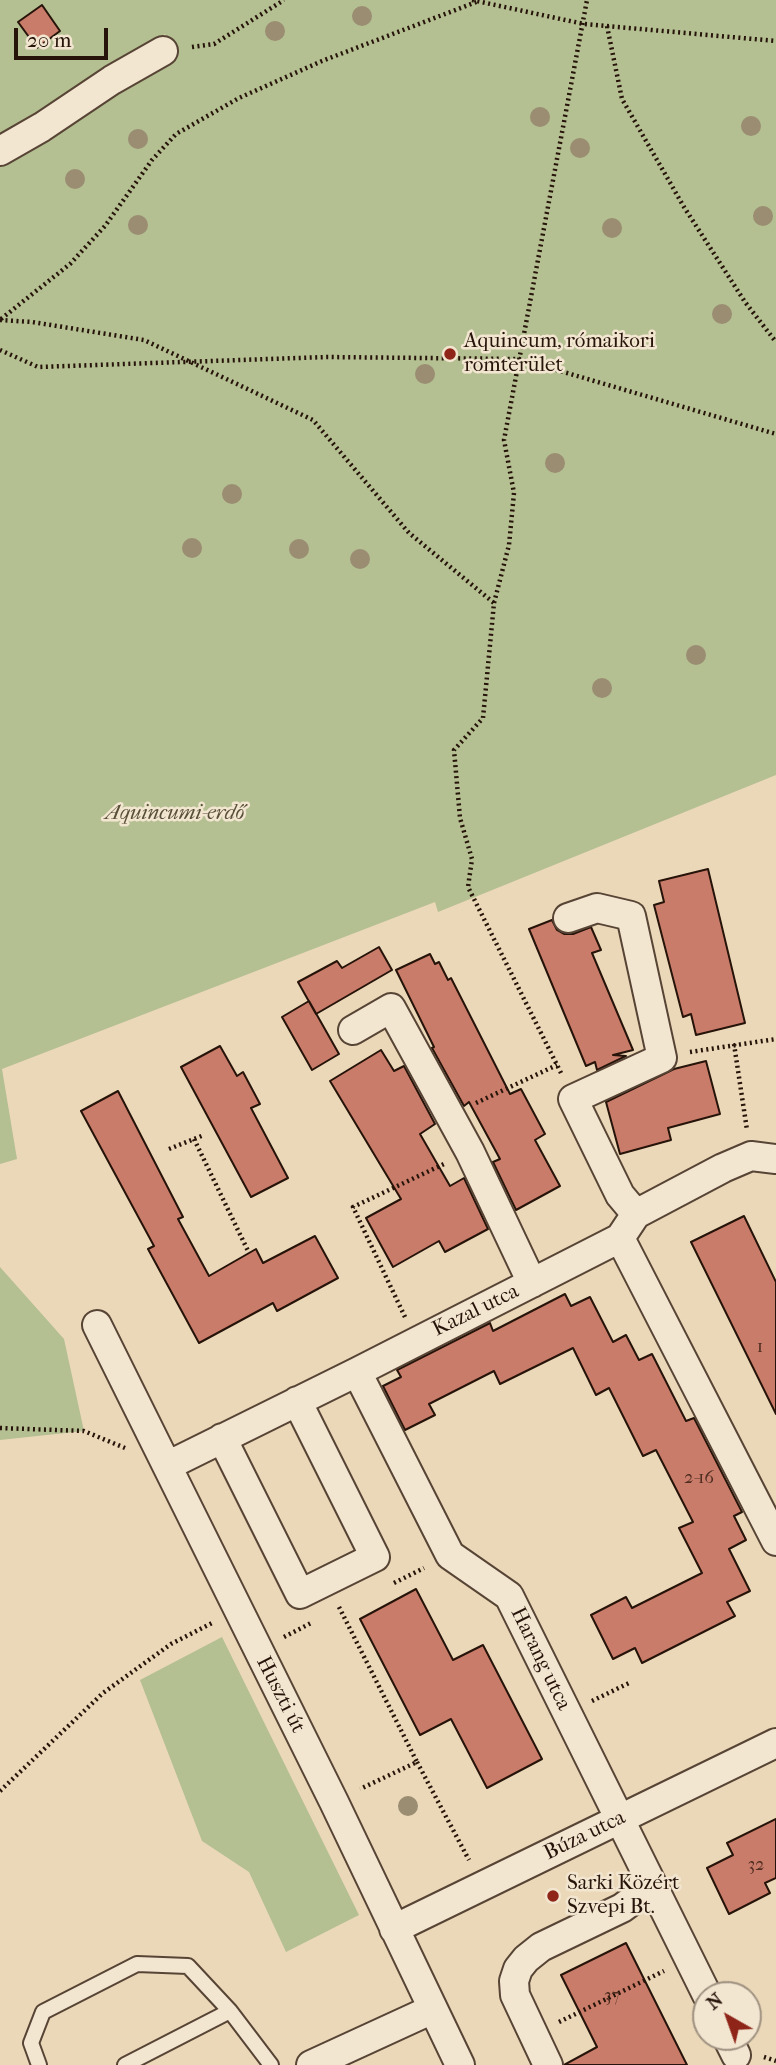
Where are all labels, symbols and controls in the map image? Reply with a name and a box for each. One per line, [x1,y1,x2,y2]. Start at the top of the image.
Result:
scale bar [18,14,112,58]
text: 20 m [27,28,71,52]
place label: Aquincum, rómaikori romterület [464,329,655,379]
marker: Aquincum, rómaikori romterület [442,346,458,362]
park label: Aquincumi-erdő [106,801,244,827]
street label: Kazal utca [429,1279,523,1343]
house number: 1 [757,1337,763,1359]
house number: 2-16 [684,1468,714,1490]
street label: Harang utca [504,1604,576,1714]
street label: Huszti út [250,1652,310,1738]
street label: Búza utca [540,1806,630,1866]
house number: 32 [748,1855,764,1877]
place label: Sarki Közért Szvepi Bt. [567,1871,680,1921]
marker: Sarki Közért Szvepi Bt. [545,1888,561,1904]
north arrow [692,1981,762,2051]
house number: 37 [604,1986,620,2008]
text: N [702,1988,727,2015]

